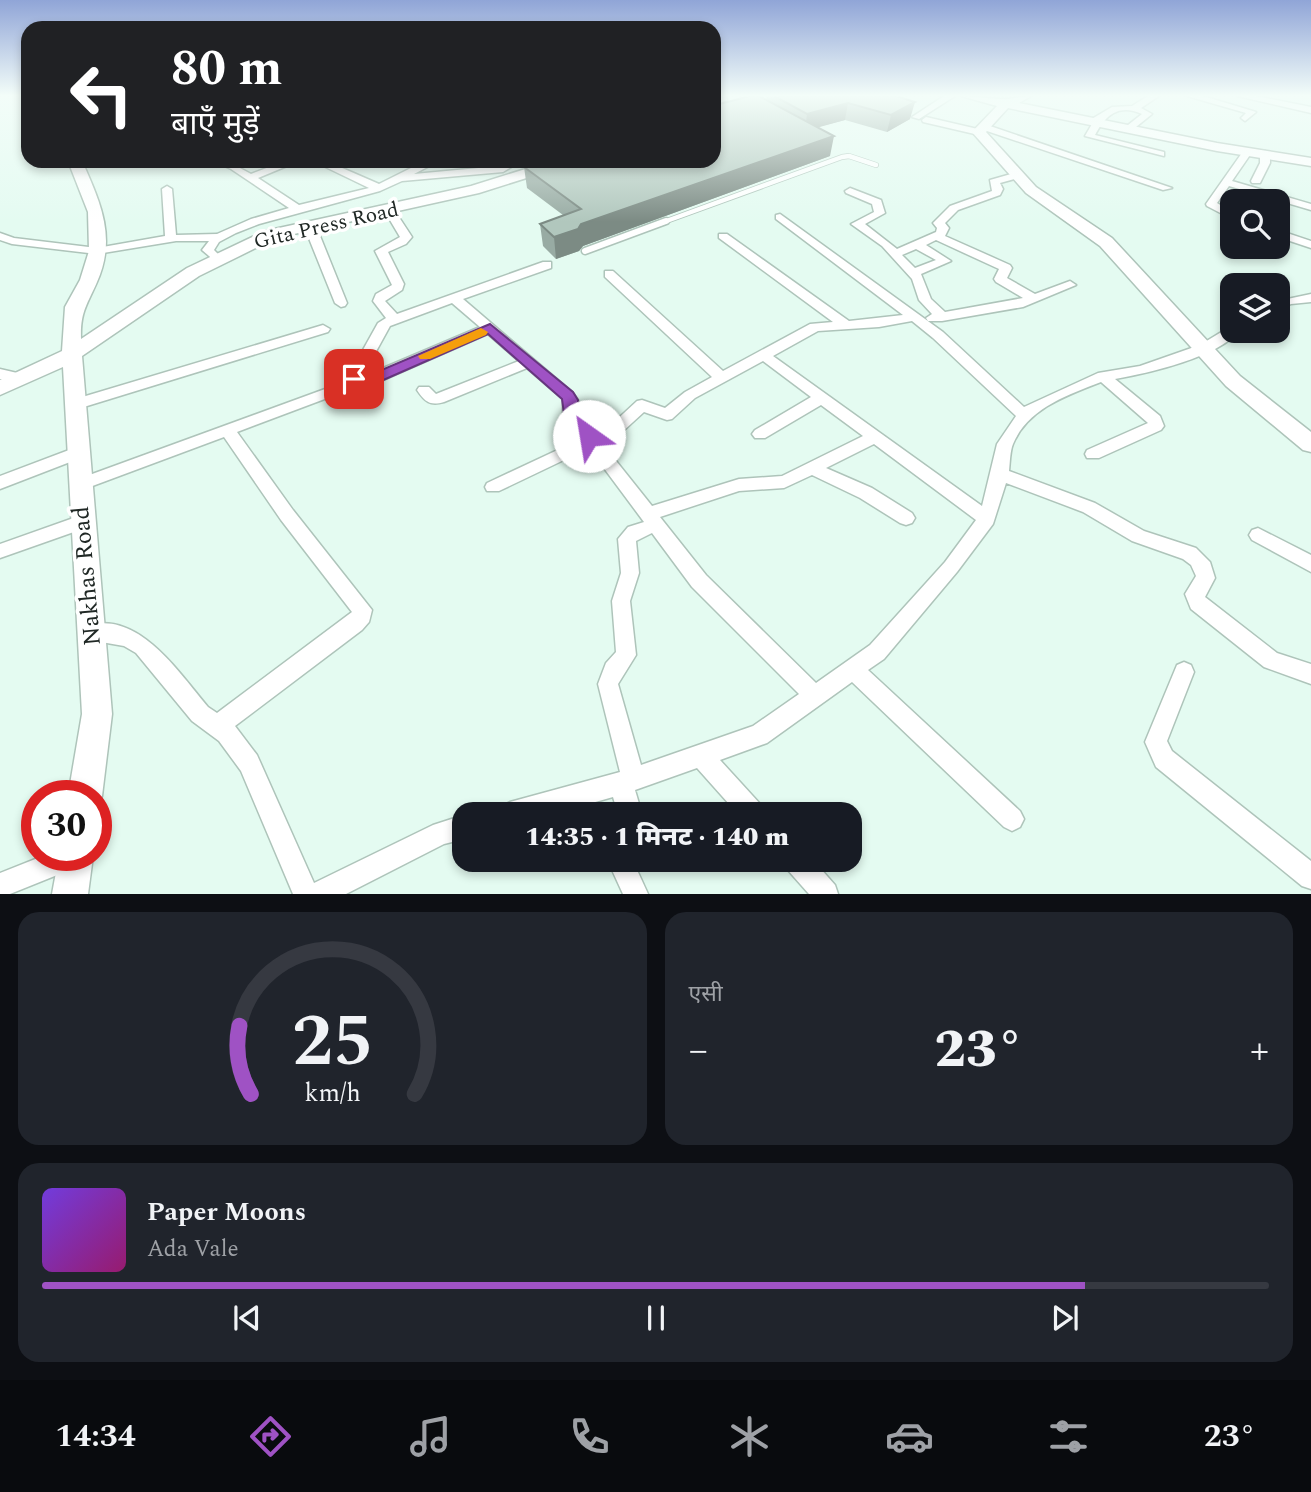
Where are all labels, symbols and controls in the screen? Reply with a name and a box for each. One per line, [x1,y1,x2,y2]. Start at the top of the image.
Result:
text: 80 m [171,32,282,107]
icon: left [56,49,147,140]
text: बाएँ मुड़ें [171,100,260,149]
map controls [1220,189,1290,343]
button: search [1220,189,1290,259]
street label: Gita Press Road [251,194,402,258]
button: layers [1220,273,1290,343]
pin [324,349,384,409]
icon: arrive [335,360,373,398]
position arrow [552,399,626,473]
street label: Nakhas Road [63,505,111,647]
speed limit sign: 30 [21,780,112,871]
text: 14:35 · 1 मिनट · 140 m [525,817,789,857]
text: एसी [689,977,723,1012]
text: 25 [291,988,373,1099]
text: 23° [935,1011,1023,1090]
text: − [689,1022,708,1080]
text: + [1250,1022,1269,1080]
text: km/h [304,1075,360,1113]
text: Paper Moons [147,1192,306,1232]
text: Ada Vale [147,1232,239,1267]
icon: previous [228,1299,266,1337]
icon: pause [637,1299,675,1337]
icon: next [1046,1299,1084,1337]
text: 14:34 [55,1412,136,1461]
icon: directions [246,1412,295,1461]
icon: music [406,1412,455,1461]
icon: phone [565,1412,614,1461]
icon: climate [725,1412,774,1461]
icon: car [885,1412,934,1461]
icon: filters [1044,1412,1093,1461]
text: 23° [1204,1412,1256,1461]

